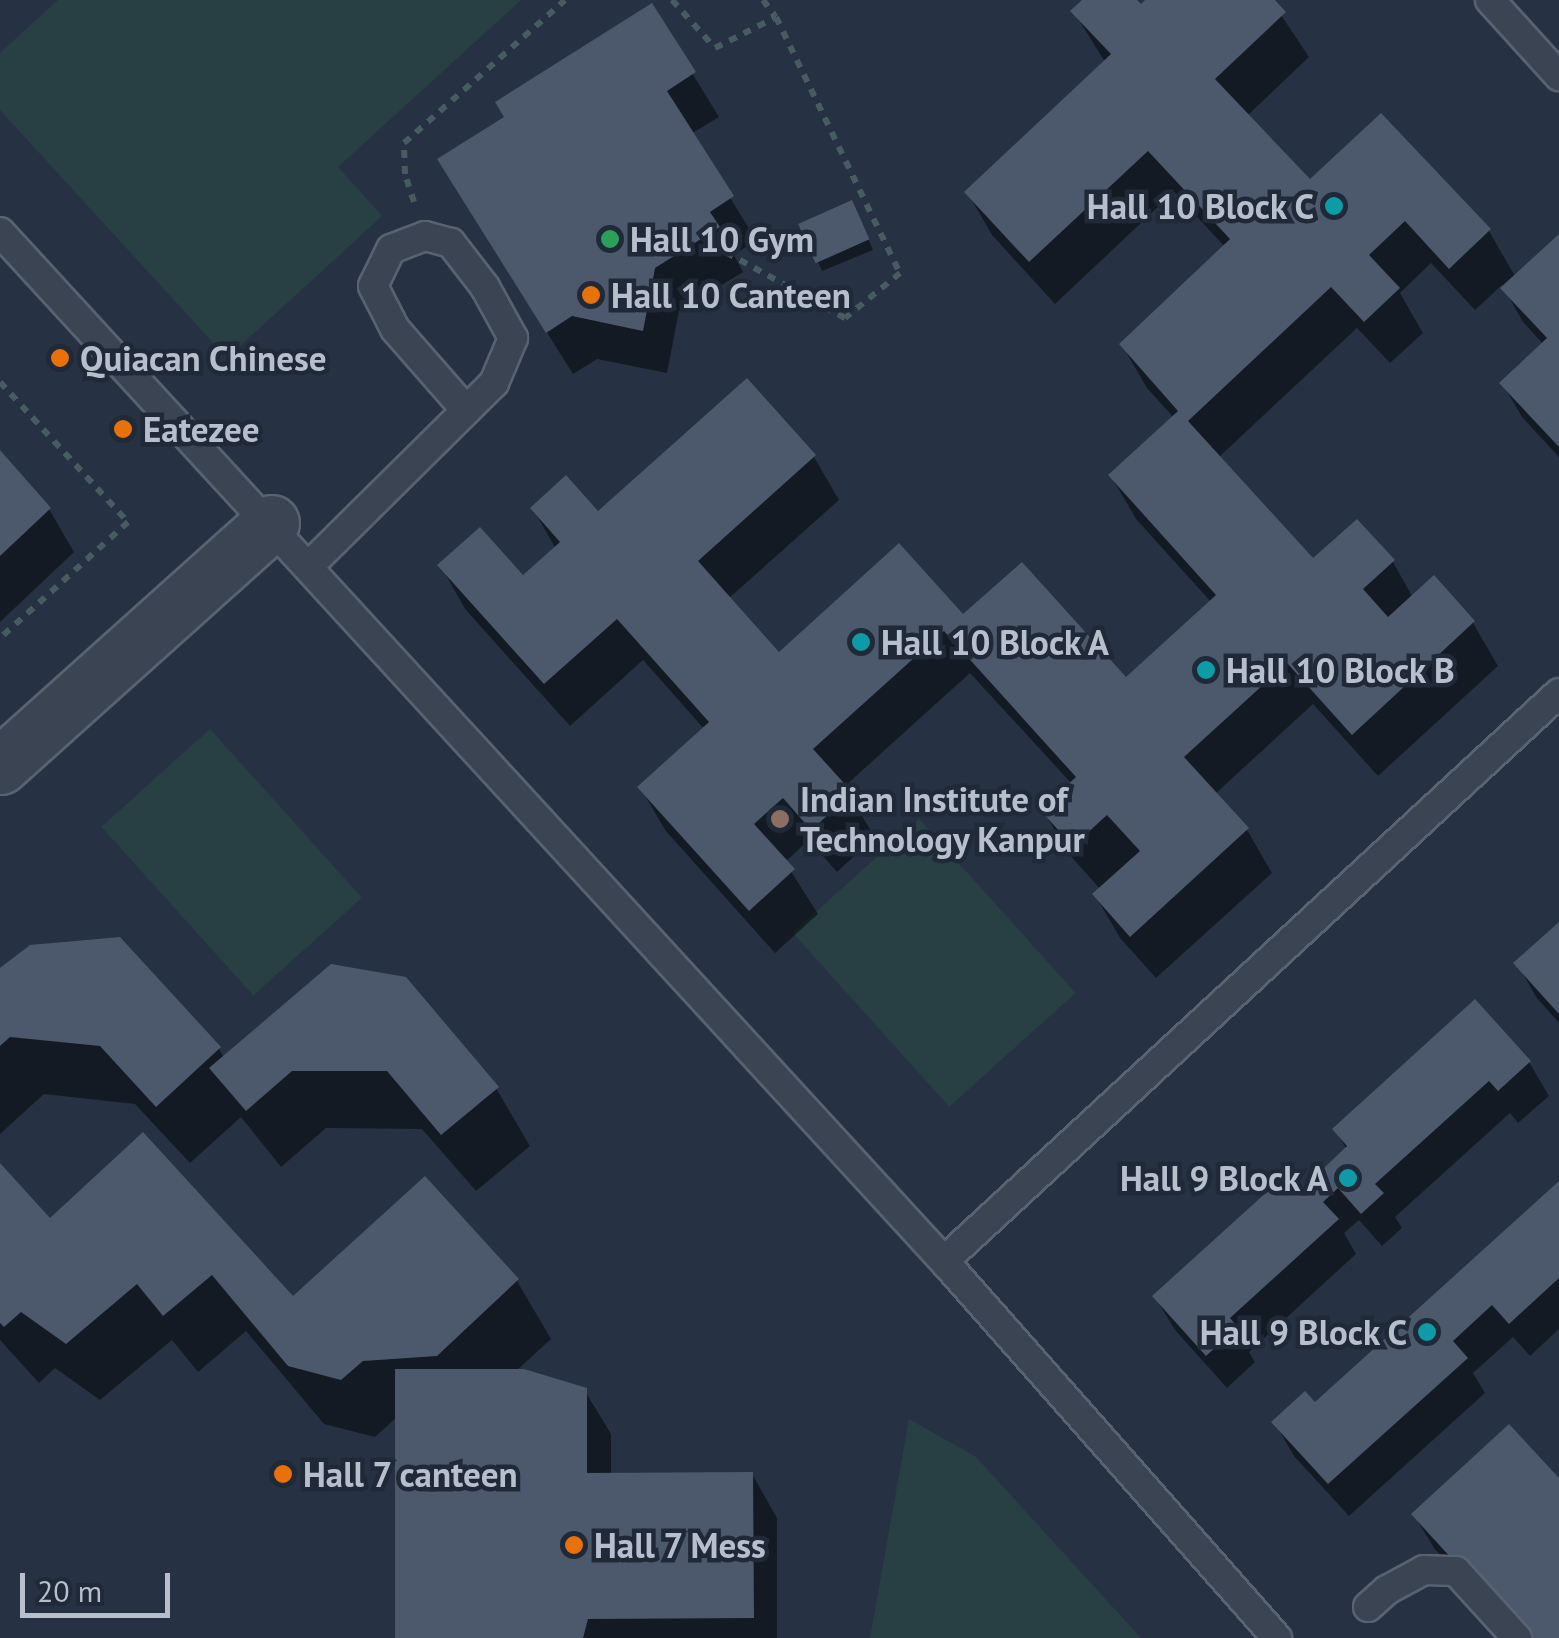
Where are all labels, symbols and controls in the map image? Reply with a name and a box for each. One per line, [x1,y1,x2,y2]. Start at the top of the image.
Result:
place label: Hall 10 Block C [1085,185,1314,227]
marker: Hall 10 Block C [1323,195,1345,217]
place label: Hall 10 Gym [630,218,814,260]
marker: Hall 10 Gym [599,228,621,250]
place label: Hall 10 Canteen [611,274,851,316]
marker: Hall 10 Canteen [580,284,602,306]
place label: Quiacan Chinese [80,337,327,379]
marker: Quiacan Chinese [49,347,71,369]
place label: Eatezee [143,408,259,450]
marker: Eatezee [112,418,134,440]
place label: Hall 10 Block A [881,621,1111,663]
marker: Hall 10 Block A [850,631,872,653]
place label: Hall 10 Block B [1226,649,1456,691]
marker: Hall 10 Block B [1195,659,1217,681]
place label: Indian Institute of Technology Kanpur [800,778,1086,860]
marker: Indian Institute of Technology Kanpur [769,808,791,830]
place label: Hall 9 Block A [1118,1157,1328,1199]
marker: Hall 9 Block A [1337,1167,1359,1189]
place label: Hall 9 Block C [1198,1311,1407,1353]
marker: Hall 9 Block C [1416,1321,1438,1343]
place label: Hall 7 canteen [303,1453,519,1495]
marker: Hall 7 canteen [272,1463,294,1485]
place label: Hall 7 Mess [594,1524,768,1566]
marker: Hall 7 Mess [563,1534,585,1556]
scale bar [25,1553,175,1615]
text: 20 m [37,1571,102,1610]

